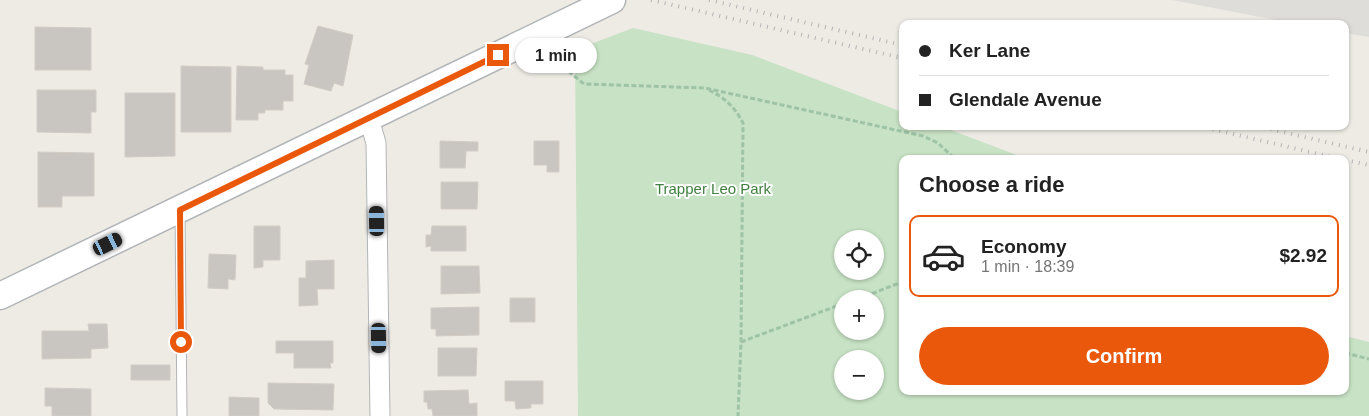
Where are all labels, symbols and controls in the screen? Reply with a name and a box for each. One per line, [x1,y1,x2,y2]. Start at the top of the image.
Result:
callout: 1 min [516,38,598,72]
text: Ker Lane [949,40,1030,61]
route end [487,44,509,66]
text: 1 min [535,47,577,64]
text: Glendale Avenue [949,89,1102,110]
text: Choose a ride [919,172,1064,197]
park label: Trapper Leo Park [655,180,772,197]
car [369,206,384,236]
map controls [834,230,884,400]
button: locate [834,230,884,280]
car [91,231,124,257]
icon: car [921,234,966,279]
text: Economy [981,236,1067,257]
text: $2.92 [1279,245,1327,266]
text: 1 min · 18:39 [981,258,1074,275]
button: + [834,290,884,340]
car [371,323,386,353]
button: Confirm [919,327,1329,385]
route start [170,331,192,353]
button: − [834,350,884,400]

